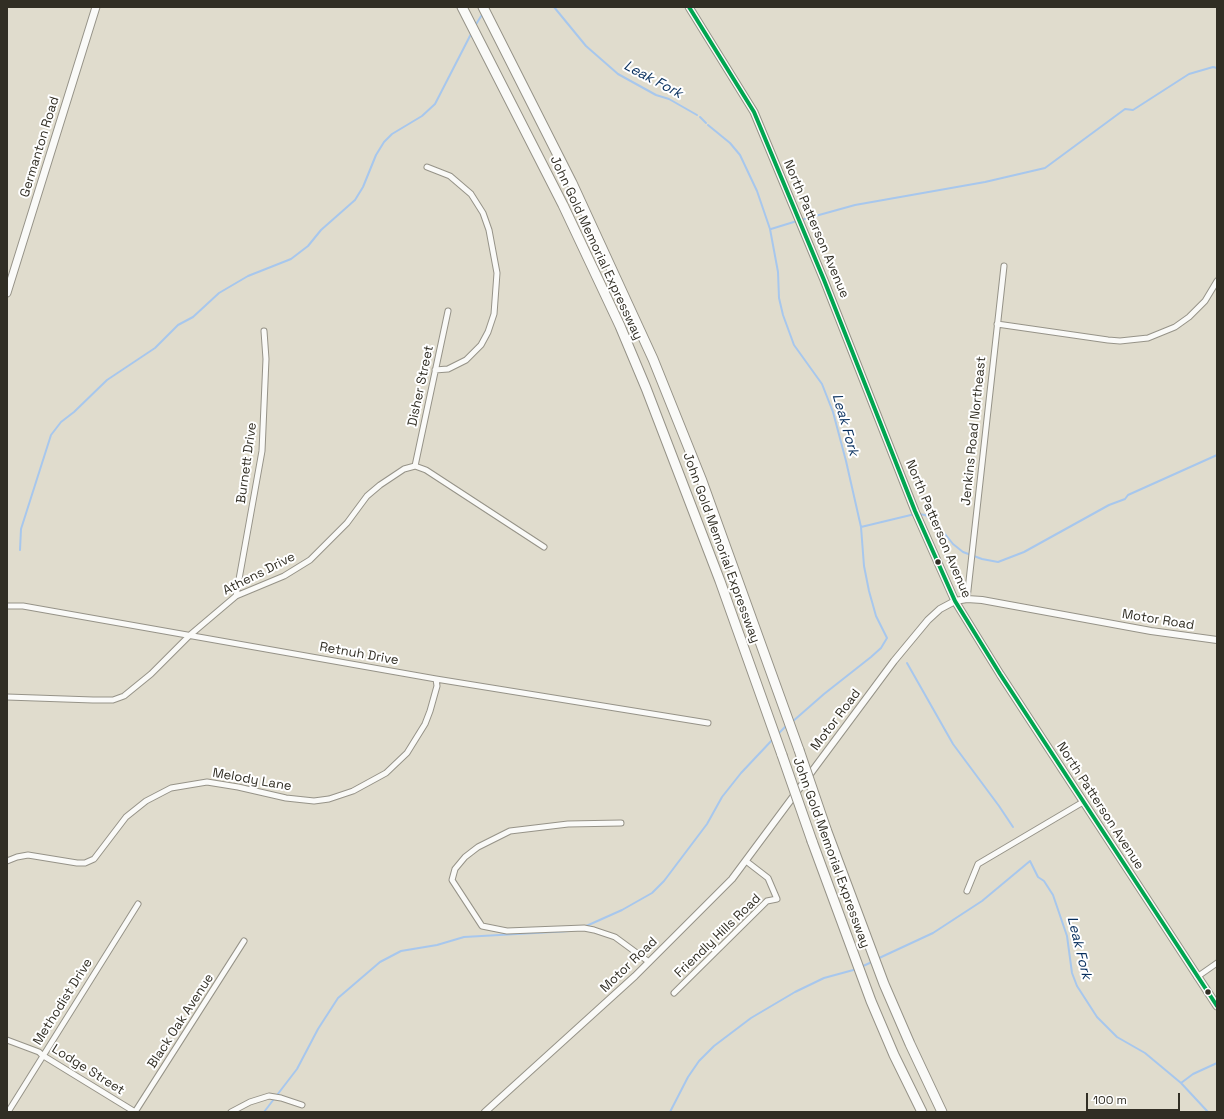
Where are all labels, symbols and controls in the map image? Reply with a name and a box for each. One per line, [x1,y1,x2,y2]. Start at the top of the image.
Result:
water label: Leak Fork [621,58,685,102]
street label: Germanton Road [17,95,63,199]
street label: John Gold Memorial Expressway [546,153,646,343]
street label: North Patterson Avenue [780,157,852,301]
street label: Disher Street [405,344,437,428]
street label: Jenkins Road Northeast [958,356,990,506]
water label: Leak Fork [828,392,862,458]
street label: Burnett Drive [234,421,260,505]
street label: John Gold Memorial Expressway [679,451,763,645]
street label: North Patterson Avenue [902,457,974,601]
street label: Athens Drive [220,549,298,599]
unlabelled marker [933,557,943,567]
street label: Motor Road [1121,607,1195,633]
street label: Retnuh Drive [318,639,400,669]
street label: Motor Road [808,686,864,754]
street label: North Patterson Avenue [1053,739,1147,873]
street label: John Gold Memorial Expressway [789,756,873,950]
street label: Melody Lane [211,765,293,795]
street label: Friendly Hills Road [672,891,764,981]
water label: Leak Fork [1063,915,1095,981]
street label: Motor Road [597,934,661,996]
street label: Methodist Drive [30,956,96,1048]
street label: Black Oak Avenue [145,971,217,1071]
unlabelled marker [1203,987,1213,997]
street label: Lodge Street [49,1042,127,1098]
scale bar [1088,1085,1182,1111]
text: 100 m [1093,1092,1127,1108]

